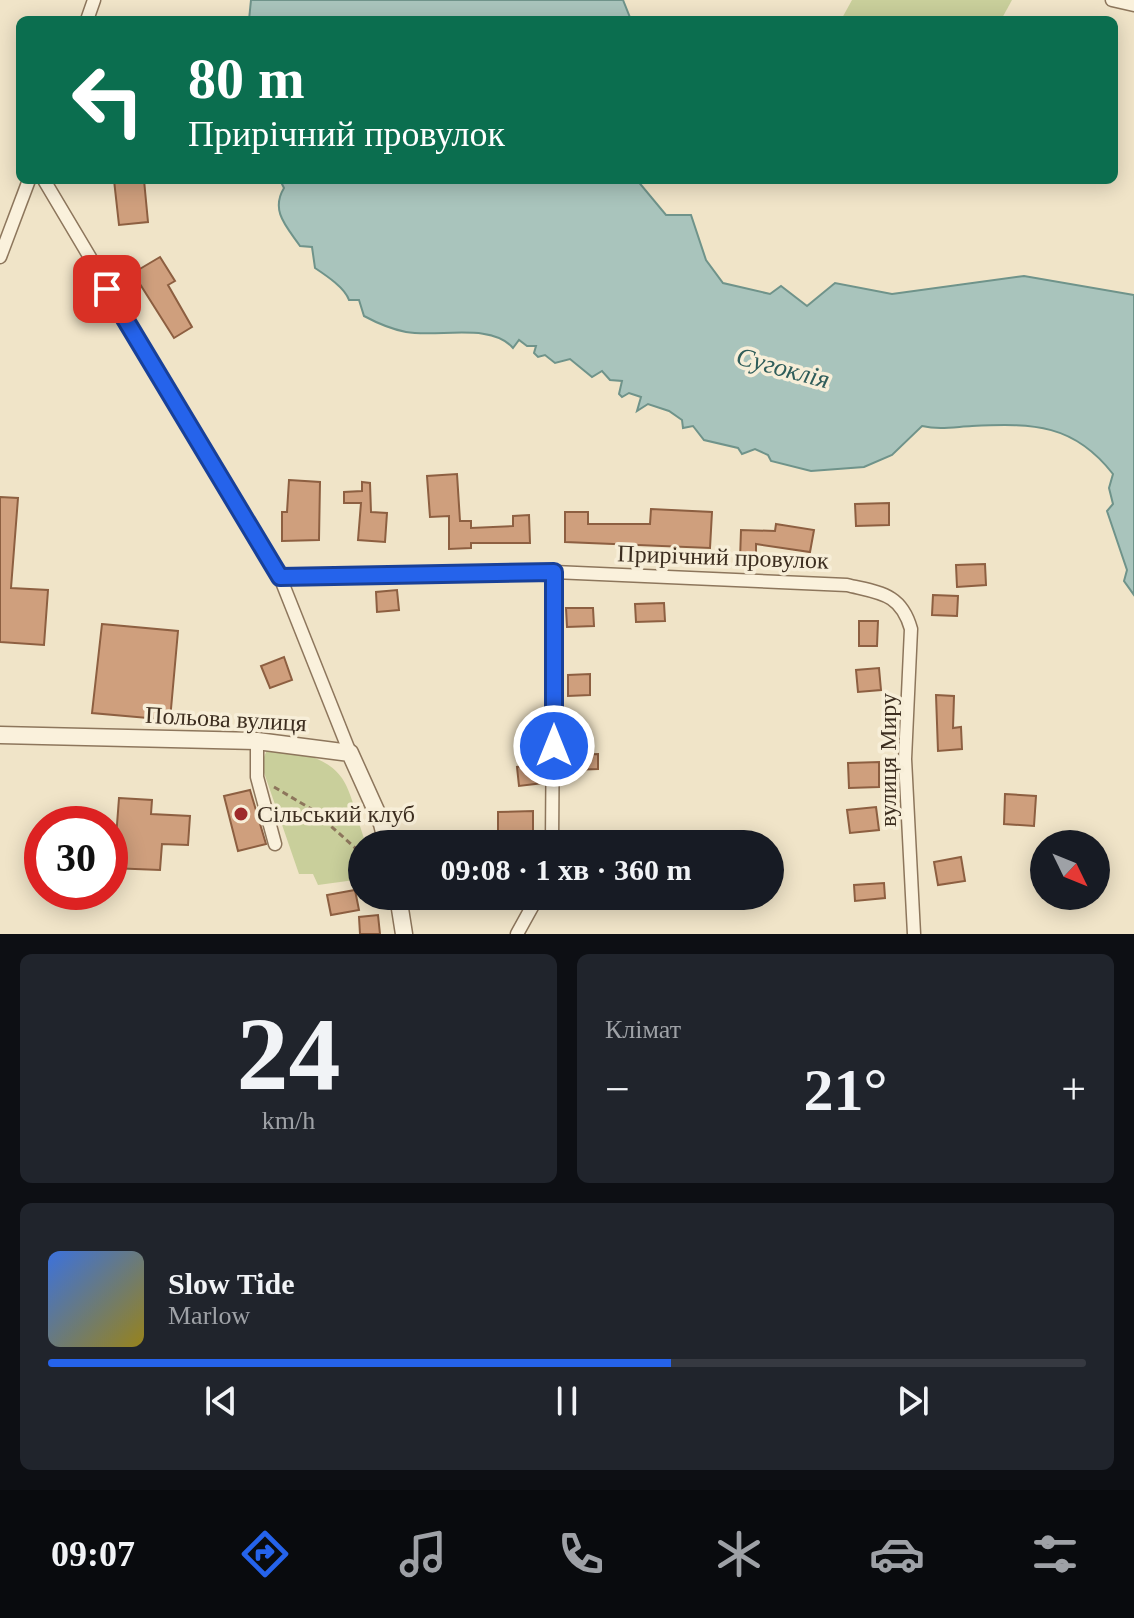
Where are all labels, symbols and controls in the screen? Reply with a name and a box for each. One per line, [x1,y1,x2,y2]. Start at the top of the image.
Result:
icon: left [56,48,160,152]
text: 80 m [188,48,305,110]
text: Прирічний провулок [188,114,505,154]
pin [73,255,141,323]
icon: arrive [85,267,129,311]
water label: Сугоклія [733,342,833,394]
street label: Прирічний провулок [617,540,829,574]
street label: вулиця Миру [875,693,901,827]
street label: Польова вулиця [145,702,307,736]
position arrow [512,704,596,788]
place label: Сільський клуб [257,801,415,827]
marker: Сільський клуб [232,805,250,823]
speed limit sign: 30 [24,806,128,910]
north arrow [1030,830,1110,910]
map controls [1030,830,1110,910]
text: 09:08 · 1 хв · 360 m [440,853,692,886]
text: 24 [237,996,341,1111]
text: Клімат [605,1015,681,1044]
text: 21° [804,1057,888,1123]
text: − [605,1065,630,1114]
text: + [1061,1065,1086,1114]
text: km/h [262,1106,315,1135]
text: Slow Tide [168,1267,294,1300]
text: Marlow [168,1301,250,1330]
icon: previous [199,1379,243,1423]
icon: pause [545,1379,589,1423]
icon: next [891,1379,935,1423]
icon: directions [237,1526,293,1582]
icon: music [395,1526,451,1582]
icon: phone [553,1526,609,1582]
icon: climate [711,1526,767,1582]
icon: car [869,1526,925,1582]
icon: filters [1027,1526,1083,1582]
text: 09:07 [51,1534,135,1574]

